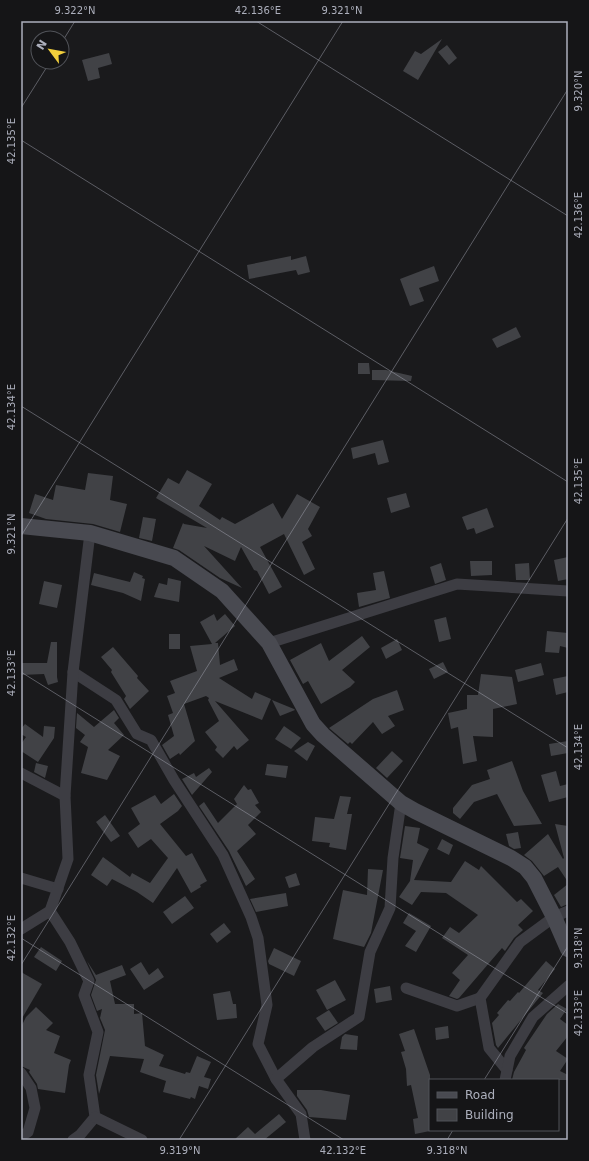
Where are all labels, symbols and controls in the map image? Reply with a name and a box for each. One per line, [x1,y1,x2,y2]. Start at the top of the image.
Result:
text: 9.322°N [54,5,96,16]
text: 42.136°E [235,5,281,16]
text: 9.321°N [321,5,363,16]
north arrow [30,30,70,70]
text: N [34,38,50,52]
text: 9.320°N [573,70,584,112]
text: 42.135°E [6,118,17,164]
text: 42.136°E [573,192,584,238]
text: 42.134°E [6,384,17,430]
text: 42.135°E [573,458,584,504]
text: 9.321°N [6,513,17,555]
text: 42.133°E [6,650,17,696]
text: 42.134°E [573,724,584,770]
text: 42.132°E [6,915,17,961]
text: 9.318°N [573,927,584,969]
text: 42.133°E [573,990,584,1036]
legend [429,1079,559,1131]
text: Road [465,1088,495,1102]
text: Building [465,1108,514,1122]
text: 9.319°N [159,1145,201,1156]
text: 42.132°E [320,1145,366,1156]
text: 9.318°N [426,1145,468,1156]

